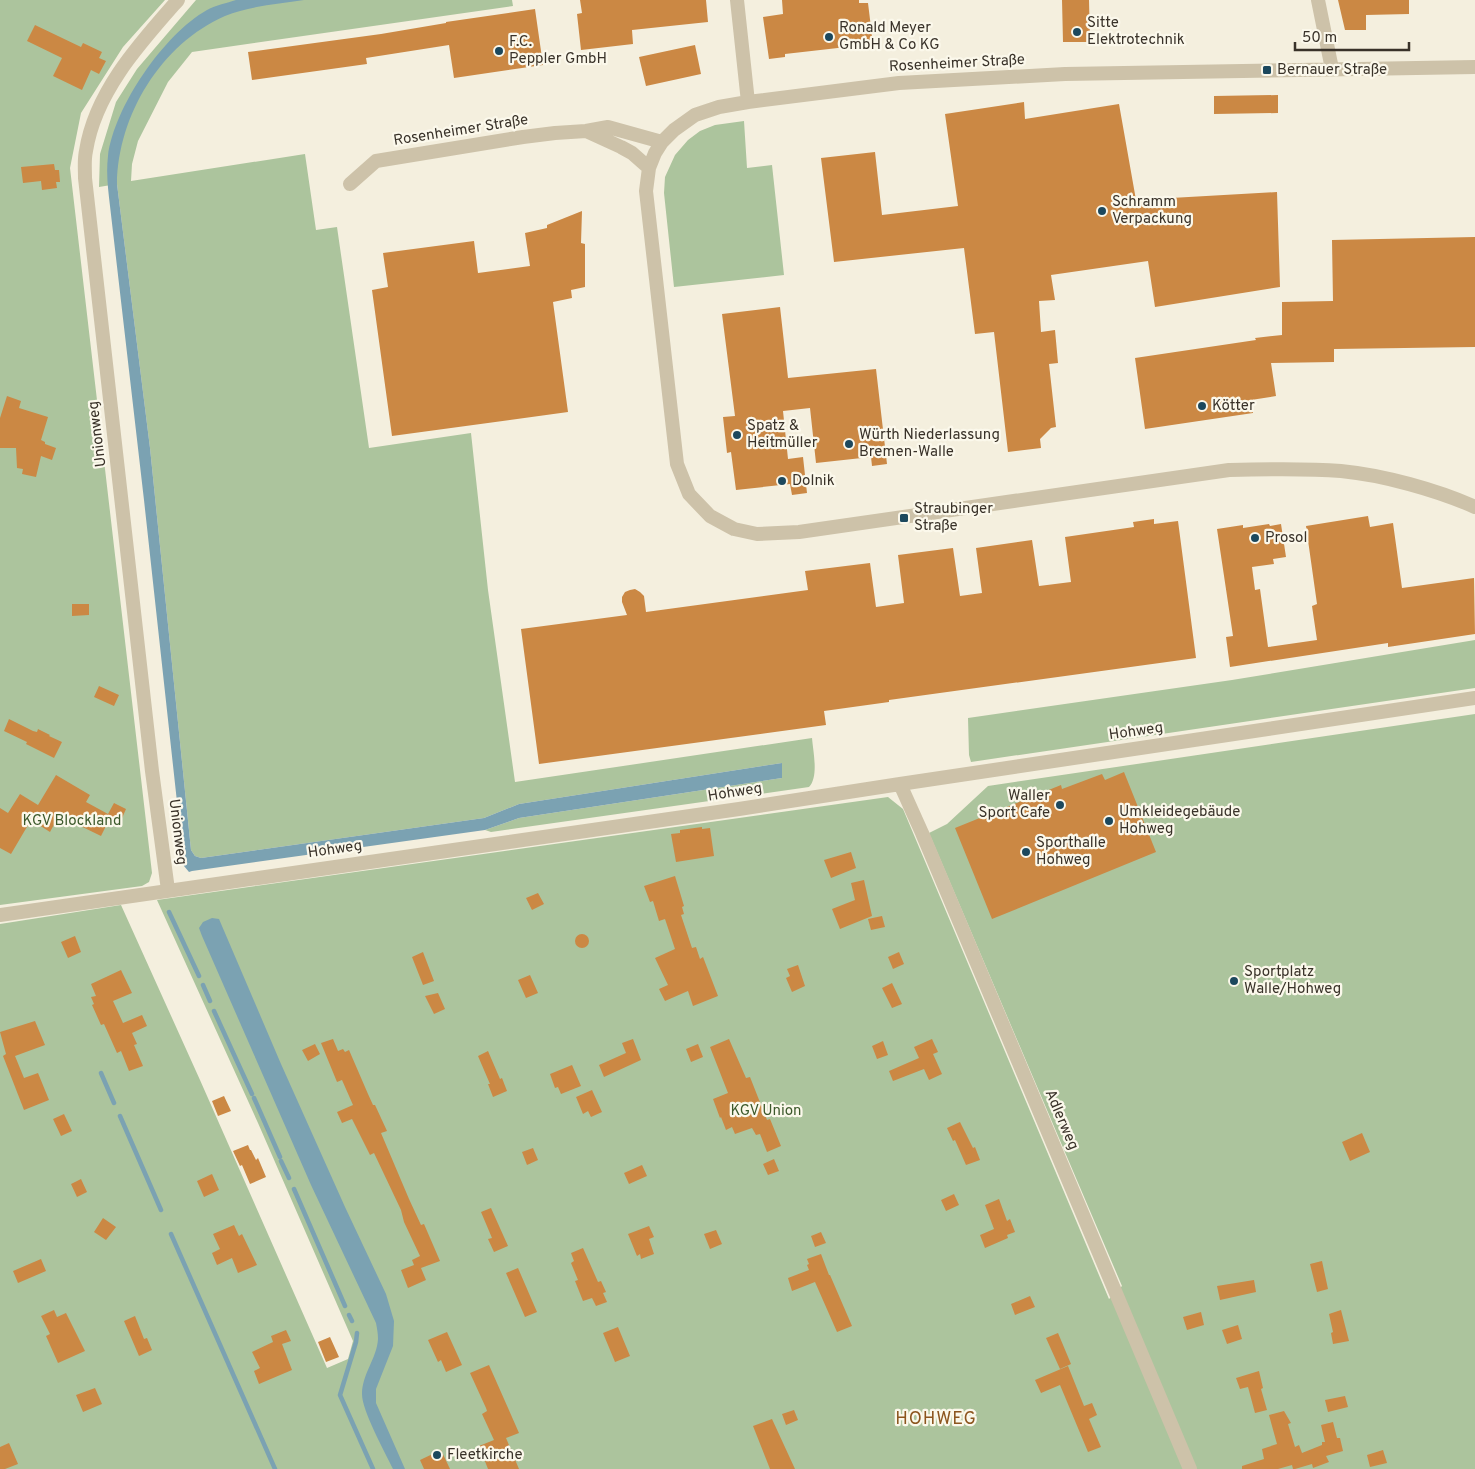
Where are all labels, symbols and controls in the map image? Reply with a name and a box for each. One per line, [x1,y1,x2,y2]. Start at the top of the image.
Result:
place label: Sitte Elektrotechnik [1087,14,1185,50]
place label: Ronald Meyer GmbH & Co KG [839,19,939,55]
scale bar [1295,20,1409,52]
marker: Sitte Elektrotechnik [1071,26,1083,38]
text: 50 m [1302,29,1337,48]
marker: Ronald Meyer GmbH & Co KG [823,31,835,43]
place label: F.C. Peppler GmbH [509,33,607,69]
marker: F.C. Peppler GmbH [493,45,505,57]
street label: Rosenheimer Straße [889,51,1025,77]
place label: Bernauer Straße [1277,61,1387,80]
marker: Bernauer Straße [1261,64,1273,76]
street label: Rosenheimer Straße [392,111,530,151]
place label: Schramm Verpackung [1112,193,1192,229]
marker: Schramm Verpackung [1096,205,1108,217]
place label: Kötter [1212,397,1255,416]
street label: Unionweg [85,400,111,468]
marker: Kötter [1196,400,1208,412]
place label: Spatz & Heitmüller [747,417,818,453]
place label: Würth Niederlassung Bremen-Walle [859,426,1000,462]
marker: Spatz & Heitmüller [731,429,743,441]
marker: Würth Niederlassung Bremen-Walle [843,438,855,450]
place label: Dolnik [792,472,835,491]
marker: Dolnik [776,475,788,487]
place label: Straubinger Straße [914,500,993,536]
marker: Straubinger Straße [898,512,910,524]
place label: Prosol [1265,529,1307,548]
marker: Prosol [1249,532,1261,544]
street label: Hohweg [1108,719,1164,745]
street label: Hohweg [707,779,763,807]
place label: Waller Sport Cafe [978,787,1050,823]
street label: Unionweg [164,798,190,866]
marker: Waller Sport Cafe [1054,799,1066,811]
place label: Umkleidegebäude Hohweg [1119,803,1240,839]
park label: KGV Blockland [23,812,121,831]
marker: Umkleidegebäude Hohweg [1103,815,1115,827]
place label: Sporthalle Hohweg [1036,834,1106,870]
street label: Hohweg [307,837,363,863]
marker: Sporthalle Hohweg [1020,846,1032,858]
place label: Sportplatz Walle/Hohweg [1244,963,1341,999]
marker: Sportplatz Walle/Hohweg [1228,975,1240,987]
street label: Adlerweg [1040,1087,1082,1153]
park label: KGV Union [730,1102,802,1121]
district label: HOHWEG [895,1408,977,1431]
place label: Fleetkirche [447,1446,522,1465]
marker: Fleetkirche [431,1449,443,1461]

